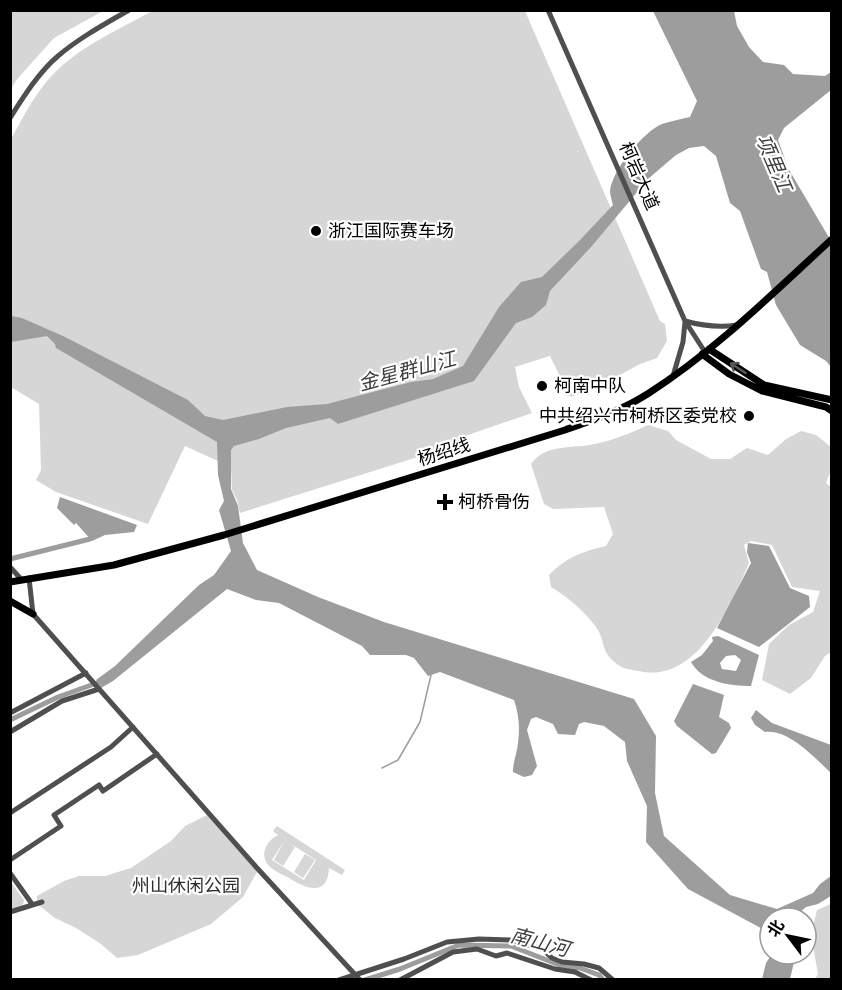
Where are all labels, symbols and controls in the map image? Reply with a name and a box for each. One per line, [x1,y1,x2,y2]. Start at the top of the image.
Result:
water label: 项里江 [751,131,798,197]
street label: 柯岩大道 [614,139,664,213]
place label: 浙江国际赛车场 [328,220,454,242]
marker: 浙江国际赛车场 [309,224,323,238]
water label: 金星群山江 [356,346,460,396]
one-way arrow [730,361,747,373]
place label: 柯南中队 [554,375,626,397]
marker: 柯南中队 [535,379,549,393]
place label: 中共绍兴市柯桥区委党校 [539,405,737,427]
marker: 中共绍兴市柯桥区委党校 [742,409,756,423]
street label: 杨绍线 [415,434,473,470]
place label: 柯桥骨伤 [458,491,530,513]
marker: 柯桥骨伤 [436,493,454,511]
park label: 州山休闲公园 [132,875,240,897]
north arrow [758,906,818,966]
text: 北 [763,916,788,940]
water label: 南山河 [508,923,576,962]

